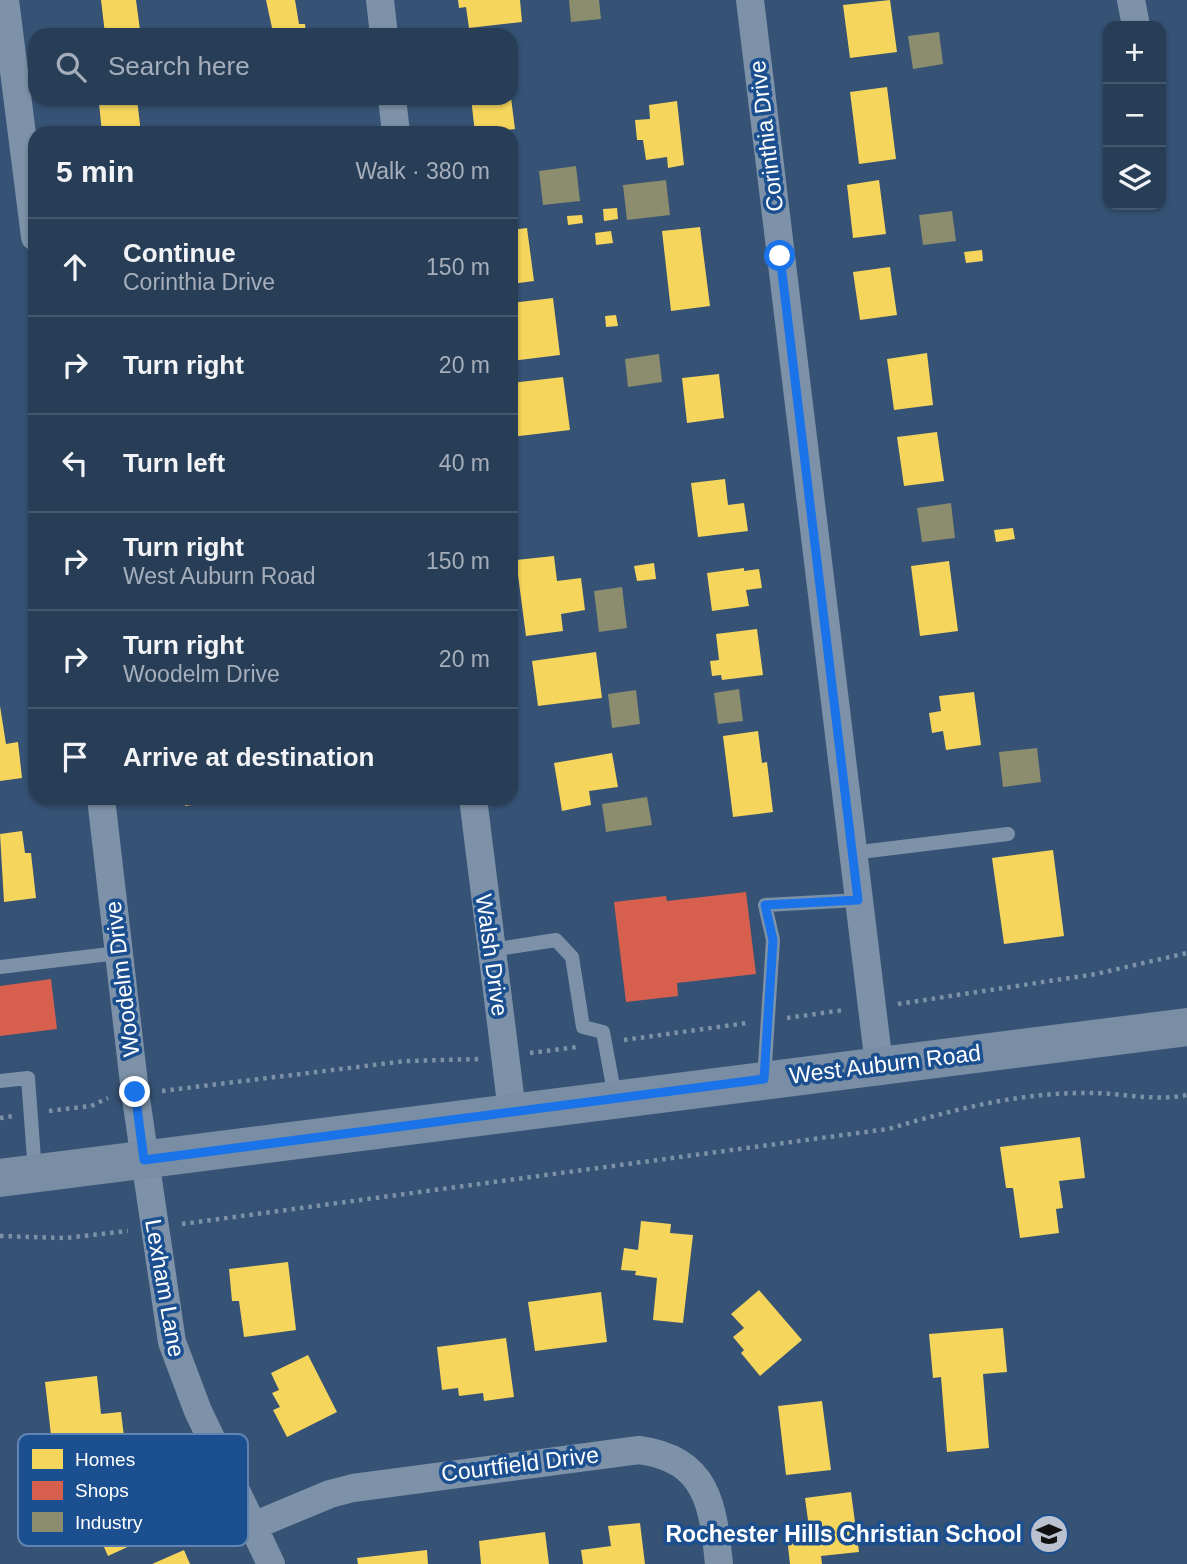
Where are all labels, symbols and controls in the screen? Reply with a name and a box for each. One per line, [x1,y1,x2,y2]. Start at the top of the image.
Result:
map controls [1103,21,1166,210]
button: + [1103,21,1166,84]
search box [28,28,518,105]
icon: search [52,48,90,86]
text: Search here [108,51,250,81]
street label: Corinthia Drive [744,59,788,213]
button: − [1103,84,1166,147]
button: layers [1103,147,1166,210]
text: 5 min [56,155,134,188]
text: Walk · 380 m [355,158,490,184]
text: Continue [123,238,236,268]
route start [764,240,795,271]
icon: ahead [56,248,94,286]
text: 150 m [426,254,490,280]
text: Corinthia Drive [123,269,275,295]
icon: right [56,346,94,384]
text: Turn right [123,350,244,380]
text: 20 m [439,352,490,378]
icon: left [56,444,94,482]
text: Turn left [123,448,225,478]
text: 40 m [439,450,490,476]
text: Turn right [123,532,244,562]
icon: right [56,542,94,580]
text: 150 m [426,548,490,574]
text: West Auburn Road [123,563,316,589]
text: Turn right [123,630,244,660]
icon: right [56,640,94,678]
text: 20 m [439,646,490,672]
text: Woodelm Drive [123,661,280,687]
icon: arrive [56,738,94,776]
text: Arrive at destination [123,742,374,772]
street label: Walsh Drive [471,892,513,1018]
street label: Woodelm Drive [100,900,144,1058]
street label: West Auburn Road [788,1039,982,1089]
route end [119,1076,150,1107]
street label: Lexham Lane [140,1217,190,1359]
legend [18,1434,248,1546]
street label: Courtfield Drive [440,1441,600,1487]
text: Homes [75,1449,135,1470]
text: Shops [75,1480,129,1501]
text: Industry [75,1512,143,1533]
school or university icon: Rochester Hills Christian School [1028,1513,1070,1555]
place label: Rochester Hills Christian School [665,1521,1022,1547]

